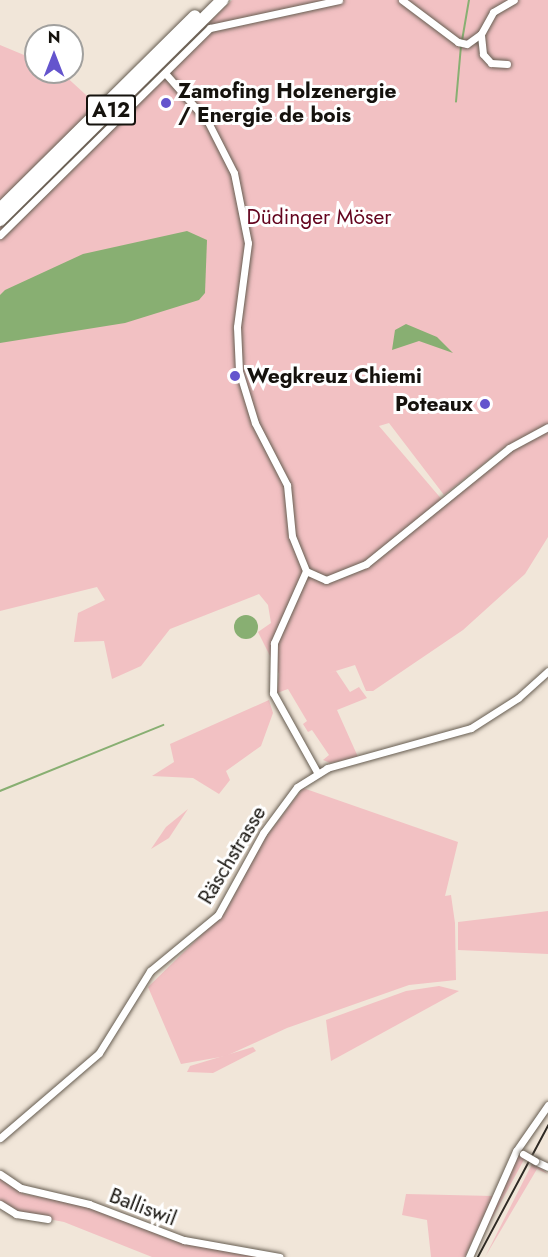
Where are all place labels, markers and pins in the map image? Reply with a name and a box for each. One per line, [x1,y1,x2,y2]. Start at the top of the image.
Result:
place label: Zamofing Holzenergie / Energie de bois [178,78,396,128]
marker: Zamofing Holzenergie / Energie de bois [159,96,173,110]
place label: Wegkreuz Chiemi [247,363,422,389]
marker: Wegkreuz Chiemi [228,369,242,383]
place label: Poteaux [395,391,473,417]
marker: Poteaux [478,397,492,411]

